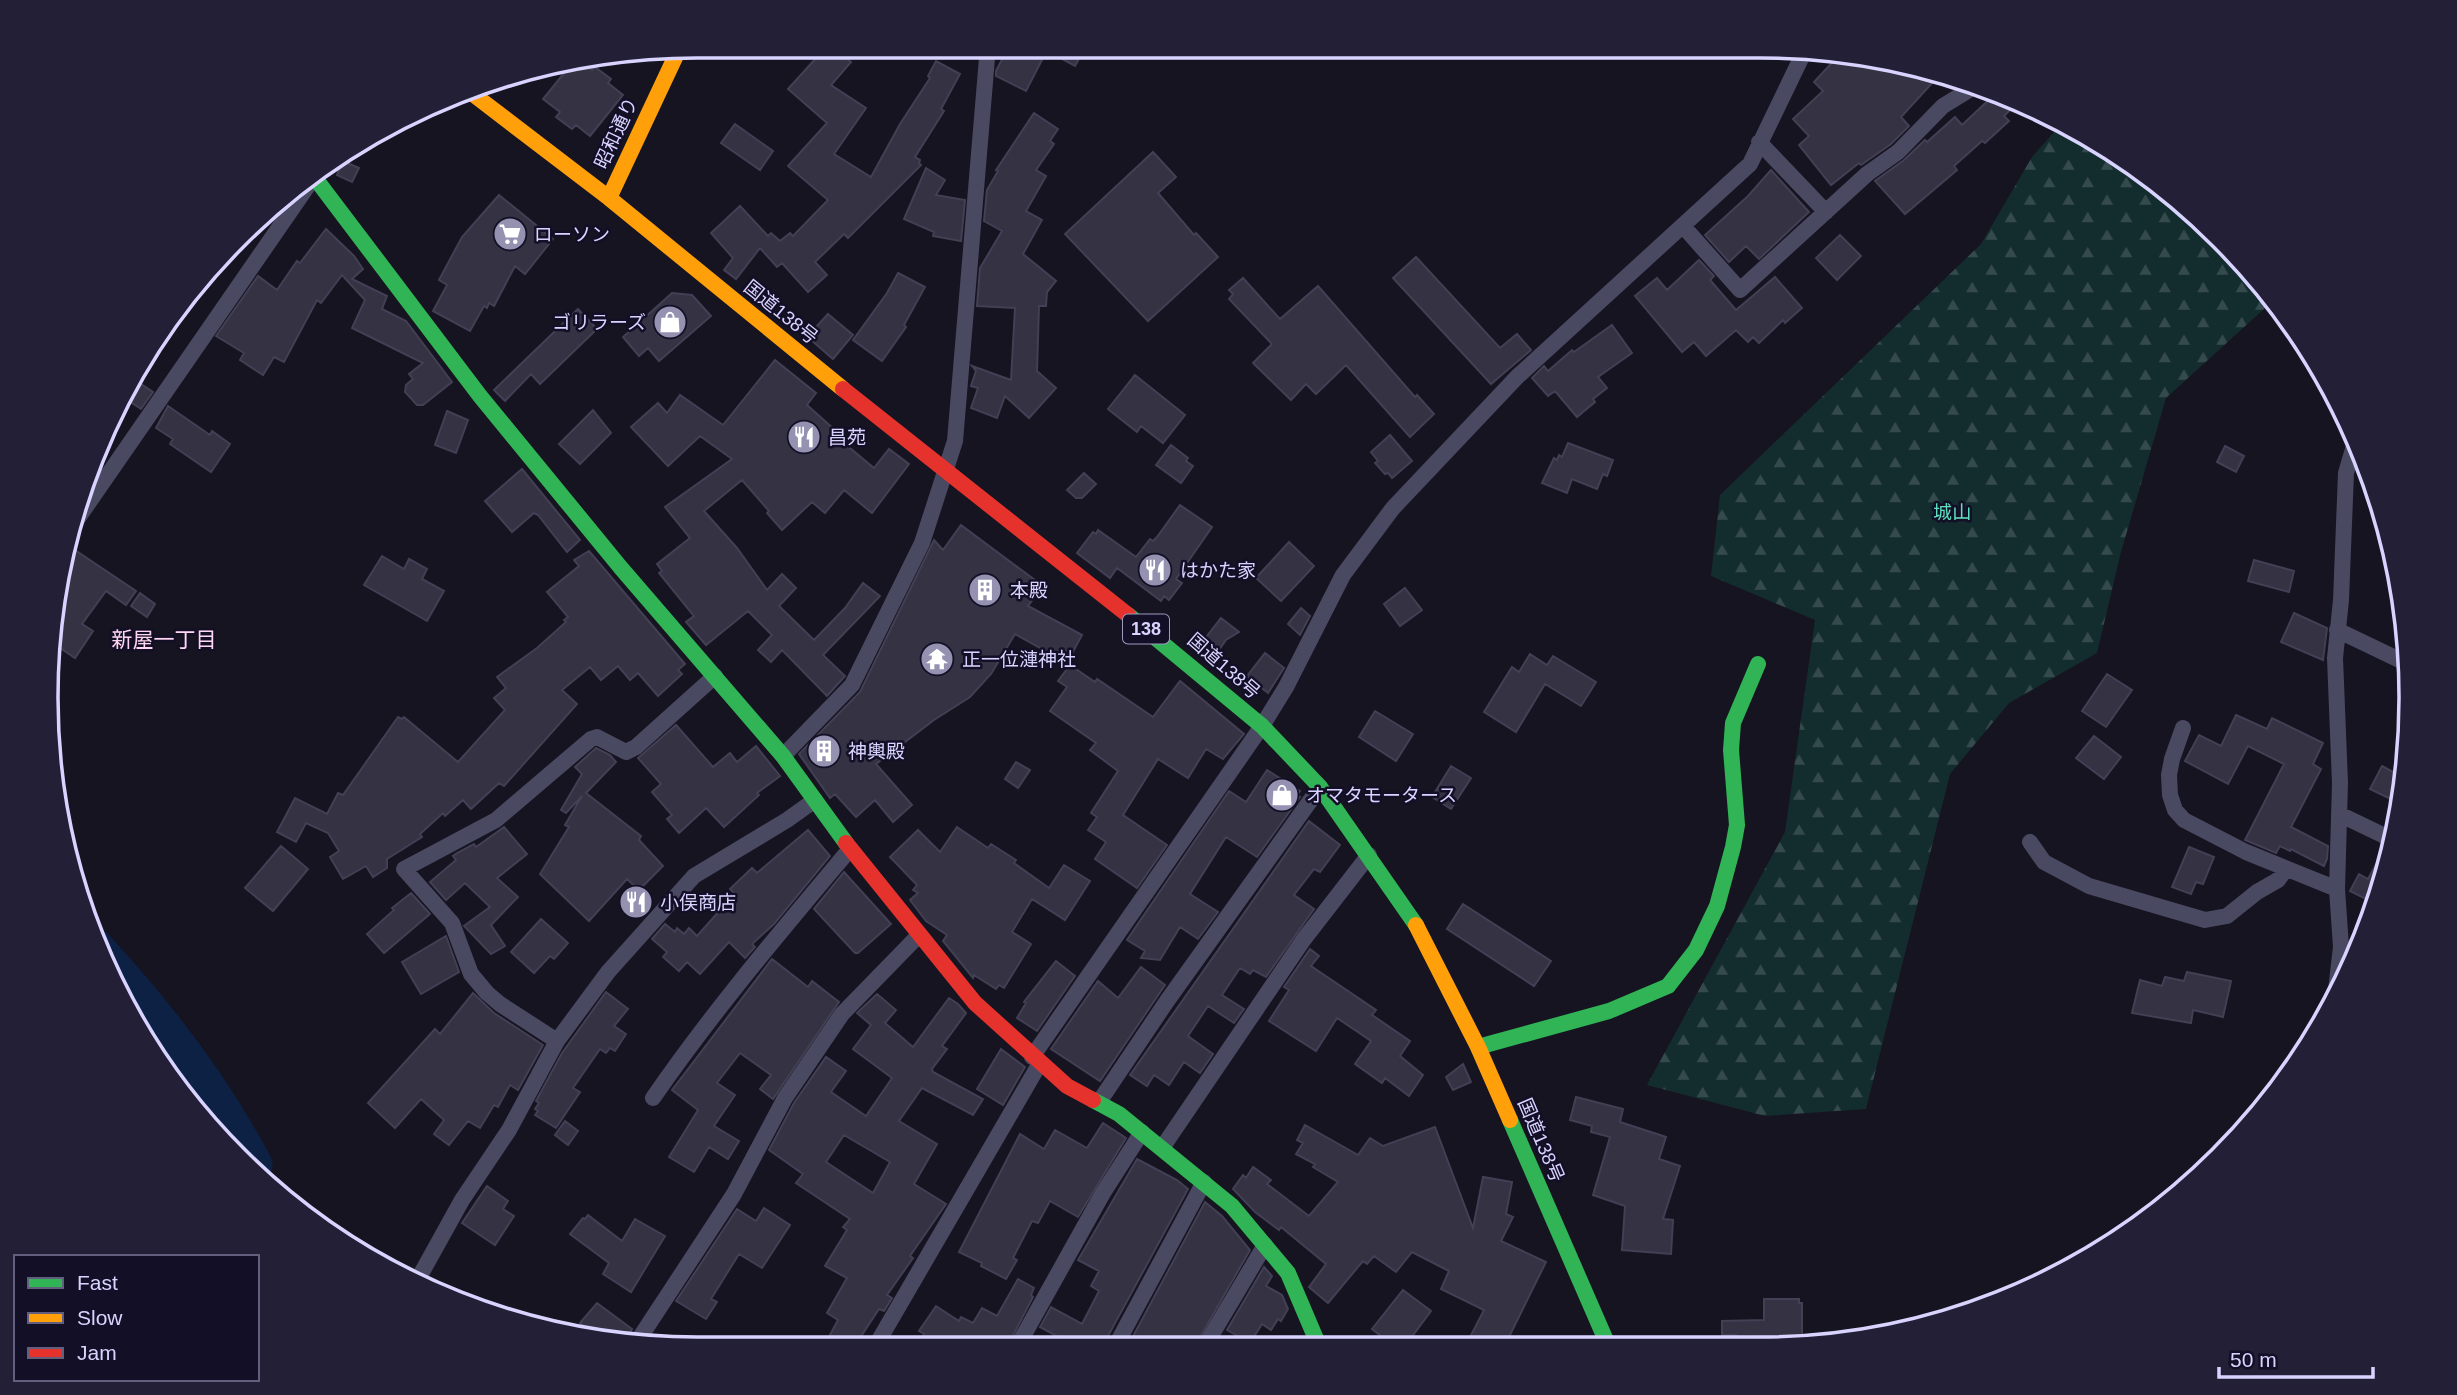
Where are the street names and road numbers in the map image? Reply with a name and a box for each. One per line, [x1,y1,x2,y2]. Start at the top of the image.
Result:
street label: 昭和通り [590,94,642,172]
street label: 国道138号 [740,276,822,348]
road number: 138 [1123,614,1169,644]
street label: 国道138号 [1184,629,1264,703]
street label: 国道138号 [1514,1095,1568,1185]

